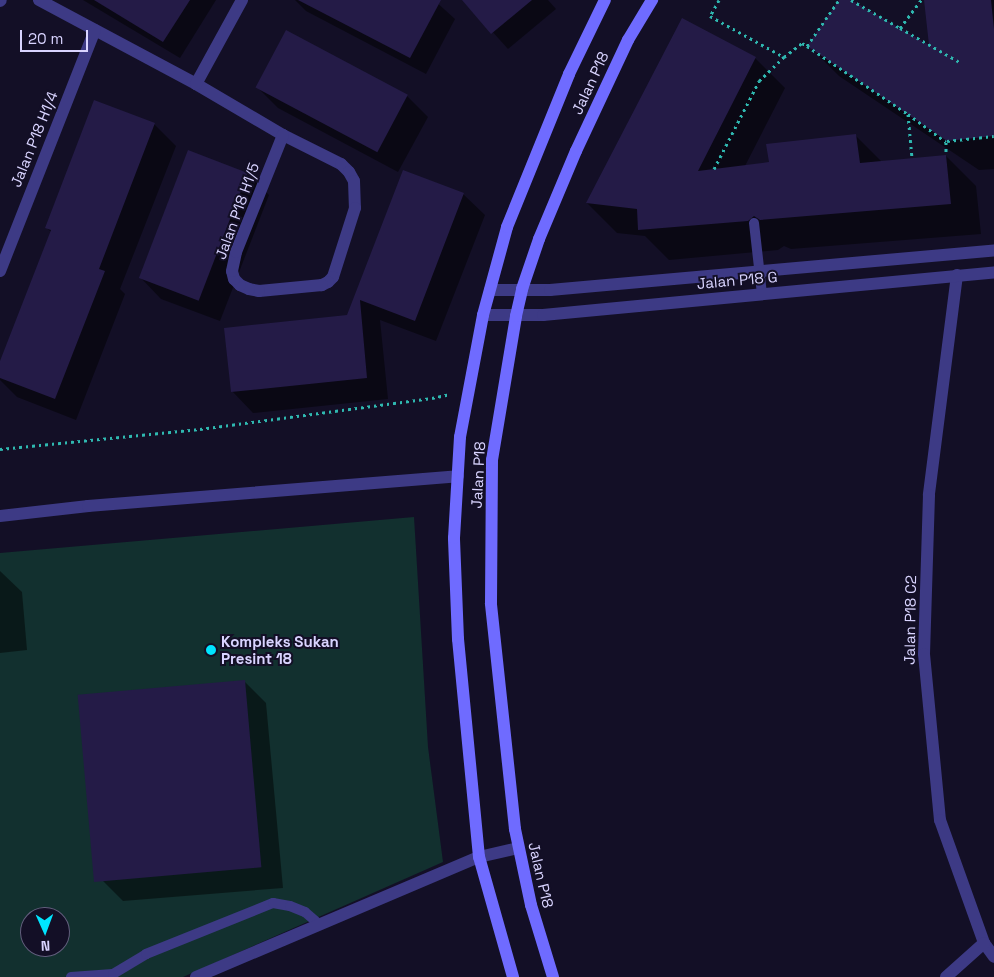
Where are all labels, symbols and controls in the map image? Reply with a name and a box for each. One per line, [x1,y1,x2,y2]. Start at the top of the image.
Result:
scale bar [22,20,90,52]
text: 20 m [28,29,63,48]
street label: Jalan P18 [568,49,612,117]
street label: Jalan P18 H1/4 [7,88,61,190]
street label: Jalan P18 H1/5 [211,160,263,262]
street label: Jalan P18 G [696,268,778,292]
street label: Jalan P18 [467,441,489,509]
street label: Jalan P18 C2 [900,575,920,665]
place label: Kompleks Sukan Presint 18 [221,632,339,667]
marker: Kompleks Sukan Presint 18 [205,644,217,656]
street label: Jalan P18 [525,840,557,910]
north arrow [20,907,70,957]
text: N [40,937,51,955]

